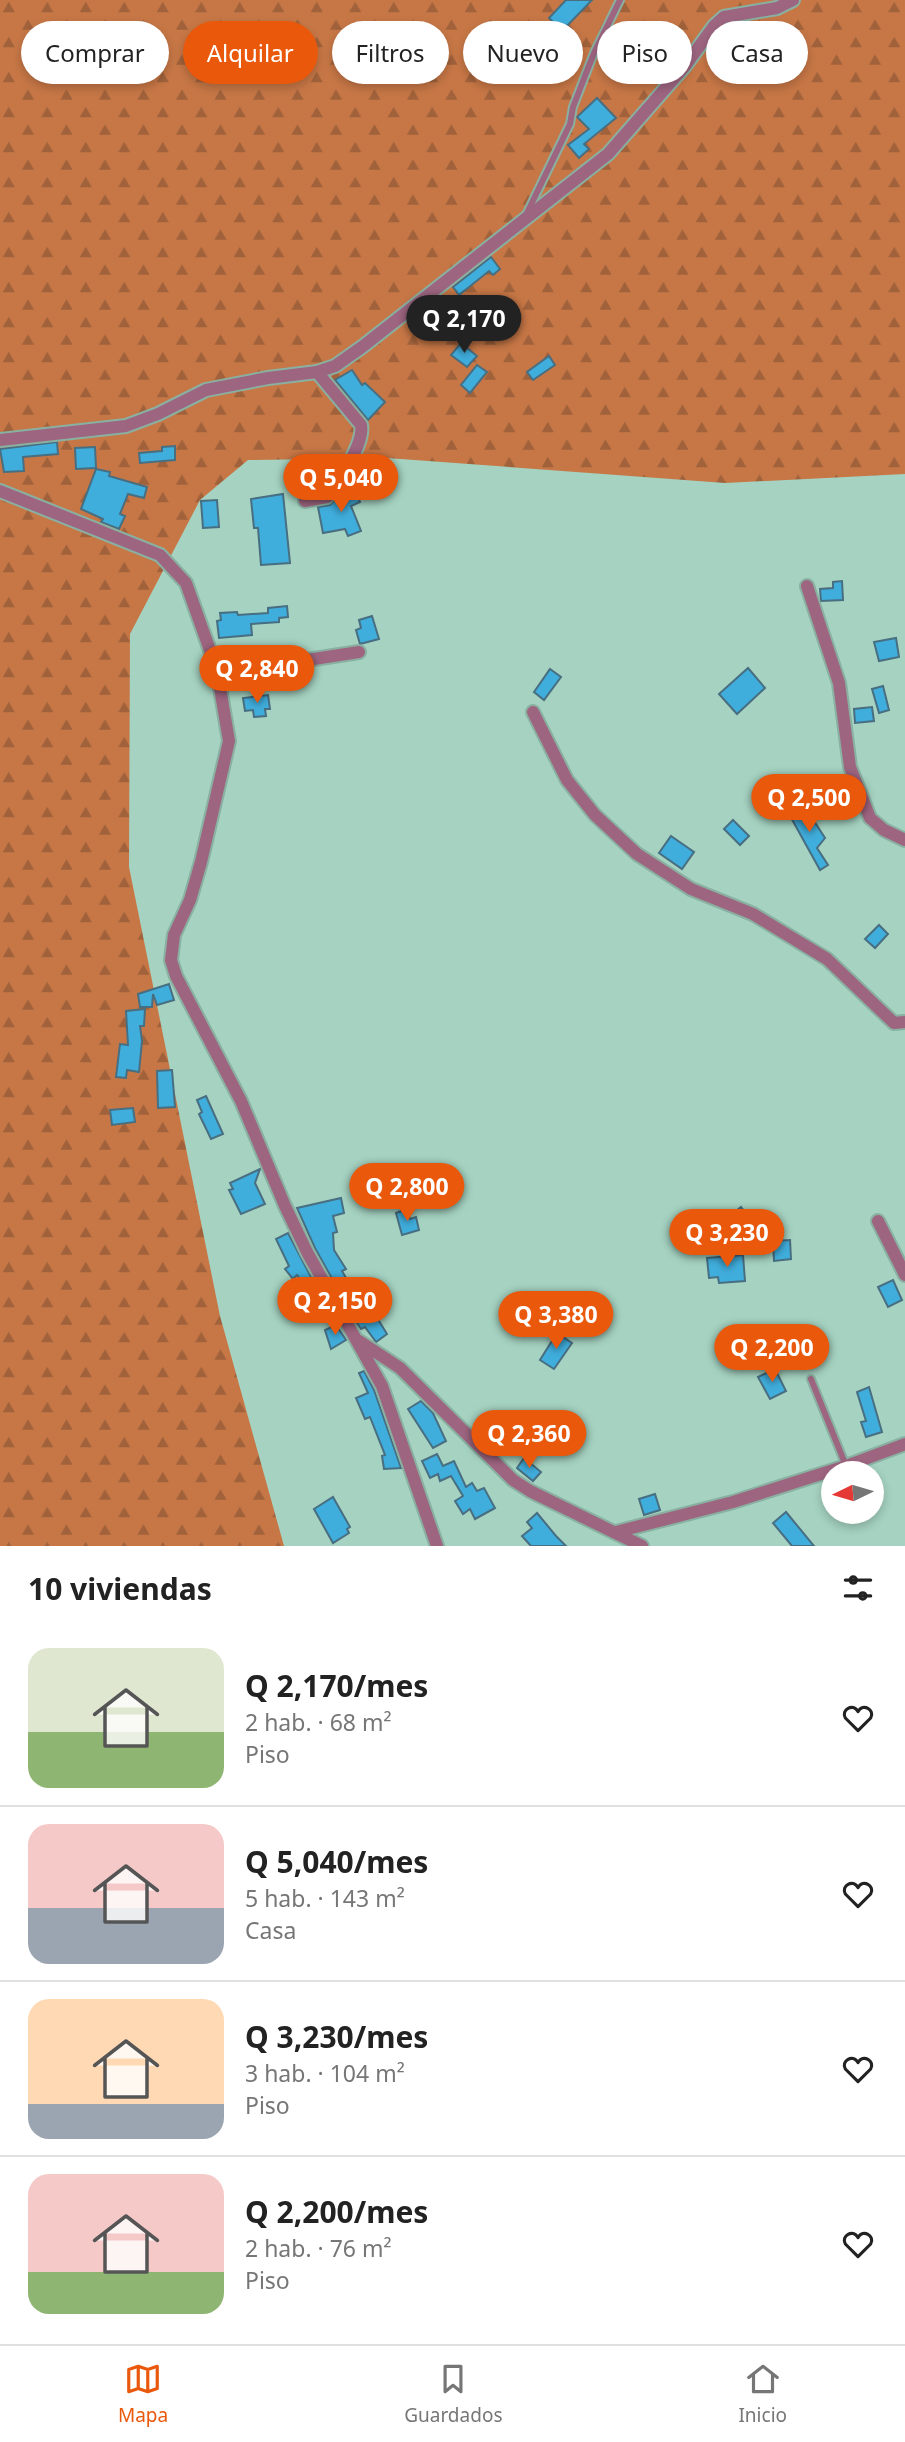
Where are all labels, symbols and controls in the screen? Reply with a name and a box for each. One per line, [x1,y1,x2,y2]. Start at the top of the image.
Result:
chip: Comprar [21,21,169,84]
chip: Alquilar [183,21,318,84]
chip: Filtros [332,21,449,84]
chip: Nuevo [463,21,583,84]
chip: Piso [597,21,692,84]
chip: Casa [706,21,808,84]
pin: Q 2,170 [399,296,529,355]
text: Q 2,170 [422,302,506,334]
pin: Q 5,040 [276,454,406,514]
text: Q 5,040 [299,461,383,493]
pin: Q 2,840 [192,646,322,705]
text: Q 2,840 [215,652,299,684]
pin: Q 2,500 [744,774,874,834]
text: Q 2,500 [767,781,851,813]
pin: Q 2,800 [342,1164,472,1223]
text: Q 2,800 [365,1170,449,1202]
pin: Q 3,230 [662,1210,792,1269]
text: Q 3,230 [685,1216,769,1248]
pin: Q 2,150 [270,1278,400,1337]
text: Q 2,150 [293,1284,377,1316]
pin: Q 3,380 [491,1292,621,1351]
text: Q 3,380 [514,1298,598,1330]
pin: Q 2,200 [707,1324,837,1384]
text: Q 2,200 [730,1331,814,1363]
pin: Q 2,360 [464,1410,594,1470]
text: Q 2,360 [487,1417,571,1449]
north arrow [821,1461,884,1524]
map controls [821,1461,884,1524]
text: 10 viviendas [28,1568,212,1609]
icon: filters [839,1569,877,1607]
text: Q 2,170/mes [245,1665,428,1706]
icon: home [84,1676,168,1760]
icon: heart [839,1699,877,1737]
text: 2 hab. · 68 m² [245,1706,392,1738]
text: Piso [245,1738,290,1770]
text: Q 5,040/mes [245,1841,428,1882]
icon: home [84,1852,168,1936]
icon: heart [839,1875,877,1913]
text: 5 hab. · 143 m² [245,1882,405,1914]
text: Casa [245,1914,296,1946]
text: Q 3,230/mes [245,2016,428,2057]
icon: home [84,2027,168,2111]
icon: heart [839,2050,877,2088]
text: 3 hab. · 104 m² [245,2057,405,2089]
text: Piso [245,2089,290,2121]
text: Q 2,200/mes [245,2191,428,2232]
icon: home [84,2202,168,2286]
icon: heart [839,2225,877,2263]
text: 2 hab. · 76 m² [245,2232,392,2264]
text: Piso [245,2264,290,2296]
tab: Mapa [118,2360,168,2428]
tab: Guardados [404,2360,502,2428]
tab: Inicio [738,2360,787,2428]

